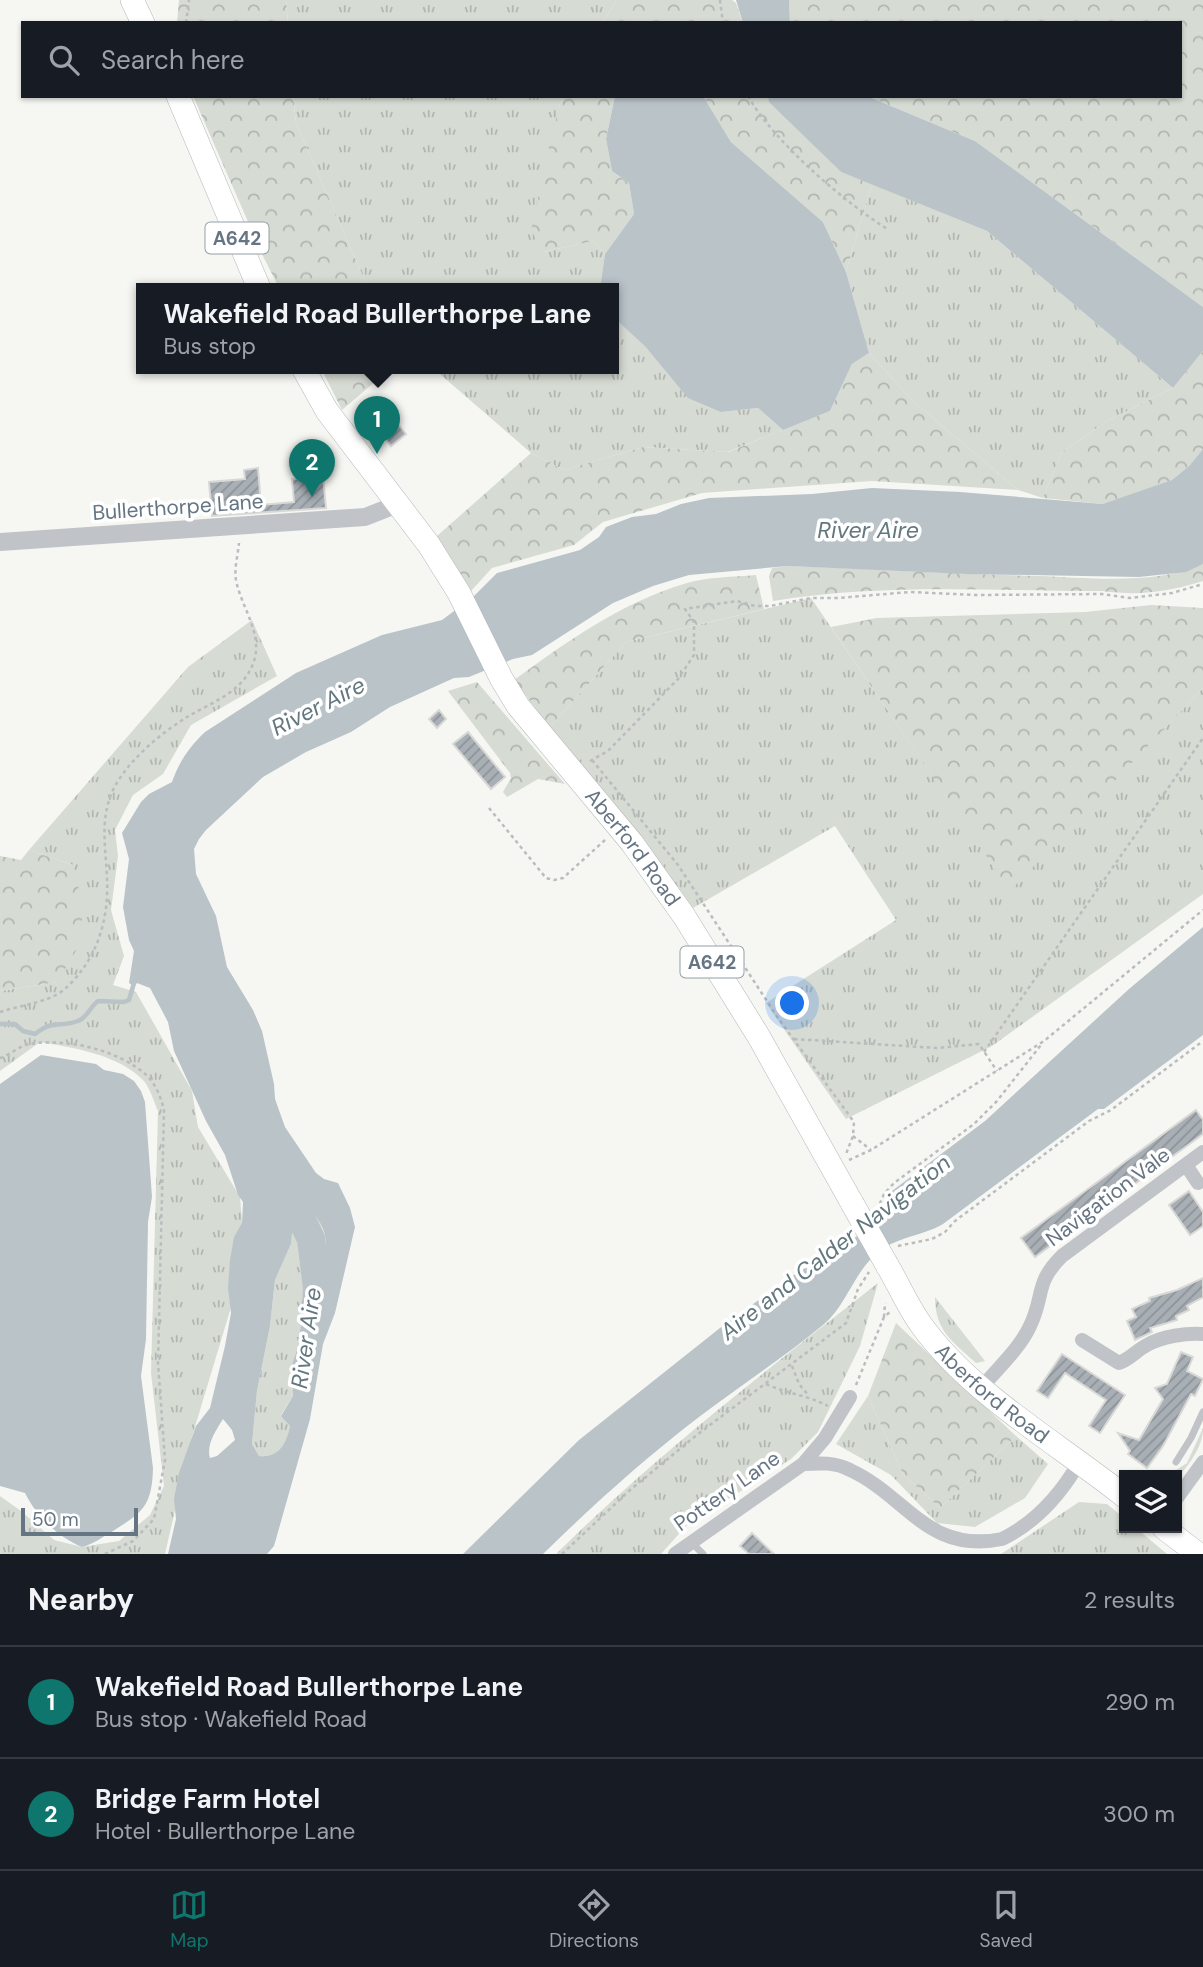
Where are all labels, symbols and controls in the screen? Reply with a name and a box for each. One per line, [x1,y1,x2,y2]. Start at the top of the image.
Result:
search box [21,21,1182,98]
icon: search [45,41,83,79]
text: Search here [101,43,244,77]
road number: A642 [205,222,268,254]
popup [136,283,619,374]
text: Wakefield Road Bullerthorpe Lane [163,297,592,331]
text: Bus stop [163,331,256,361]
pin: 1 [354,396,400,454]
pin: 2 [289,439,335,497]
street label: Bullerthorpe Lane [92,487,265,527]
water label: River Aire [817,515,919,545]
water label: River Aire [266,670,370,742]
street label: Aberford Road [579,783,687,912]
road number: A642 [680,946,744,978]
your location [775,986,809,1020]
street label: Navigation Vale [1040,1141,1176,1253]
water label: Aire and Calder Navigation [713,1147,957,1347]
water label: River Aire [284,1286,328,1390]
street label: Aberford Road [929,1338,1054,1450]
street label: Pottery Lane [669,1444,786,1538]
map controls [1119,1470,1182,1533]
button: layers [1119,1470,1182,1533]
scale bar [21,1505,138,1537]
text: 50 m [32,1507,79,1532]
text: Nearby [28,1580,134,1619]
text: 2 results [1084,1585,1175,1615]
text: Wakefield Road Bullerthorpe Lane [95,1670,523,1704]
text: 1 [47,1687,55,1717]
text: 290 m [1105,1687,1175,1717]
text: Bus stop · Wakefield Road [95,1704,367,1734]
text: Bridge Farm Hotel [95,1782,320,1816]
text: 2 [44,1799,58,1829]
text: 300 m [1103,1799,1175,1829]
text: Hotel · Bullerthorpe Lane [95,1816,355,1846]
tab: Map [170,1886,209,1953]
tab: Directions [549,1886,639,1953]
tab: Saved [979,1886,1033,1953]

